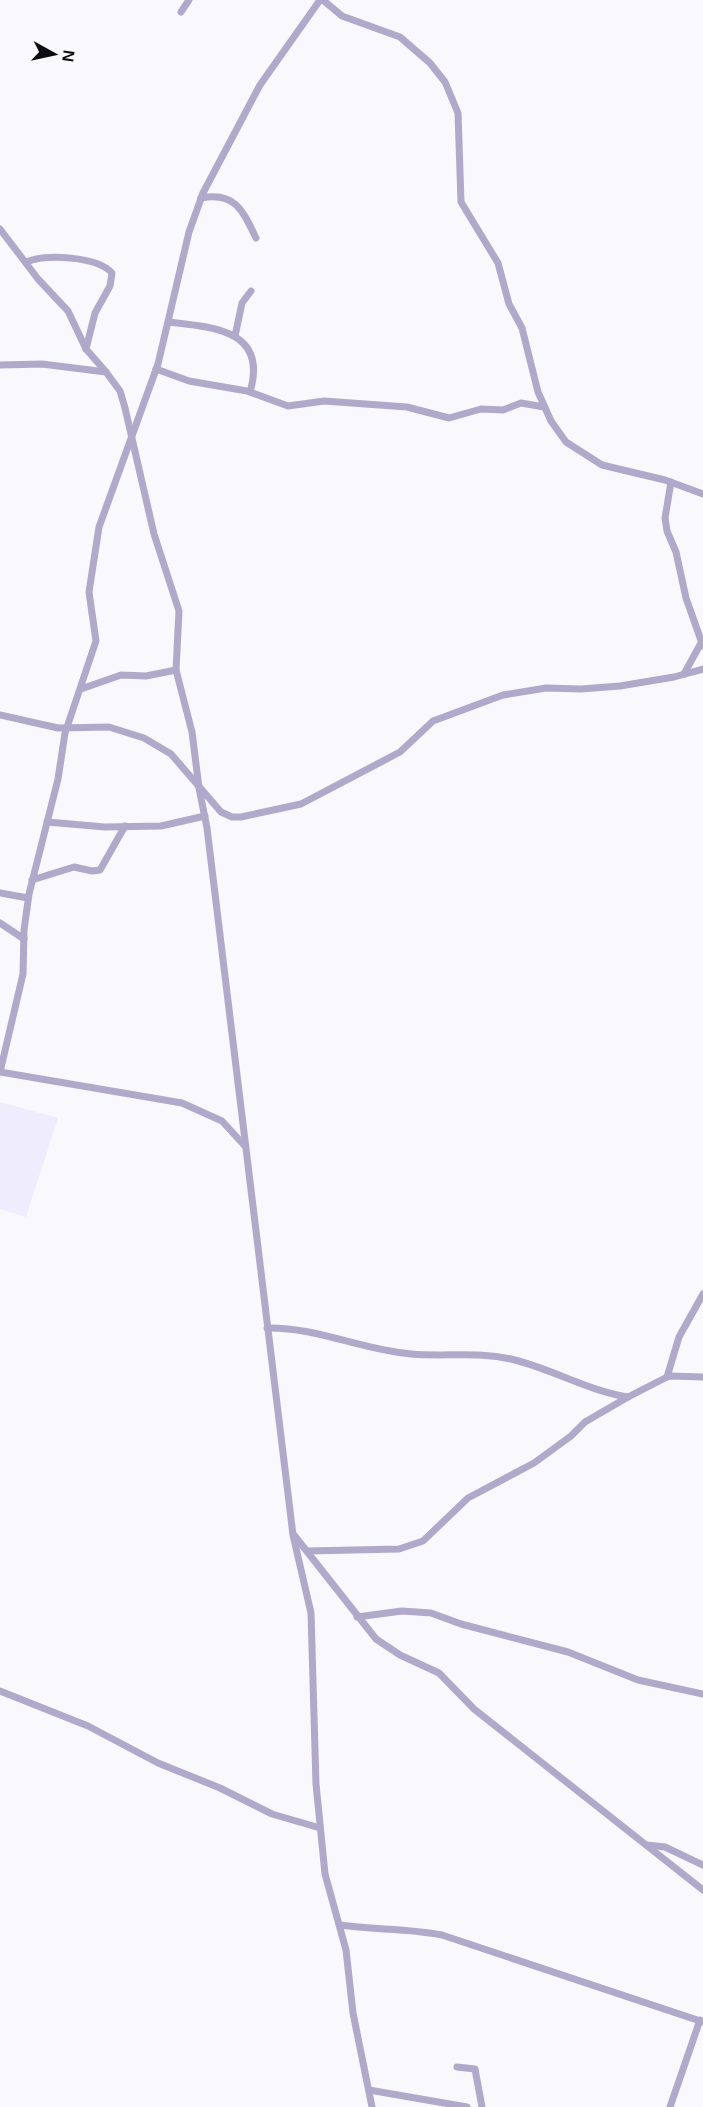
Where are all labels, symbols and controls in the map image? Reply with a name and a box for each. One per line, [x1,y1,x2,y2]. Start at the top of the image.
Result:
north arrow [24,24,84,84]
text: N [59,49,78,63]

